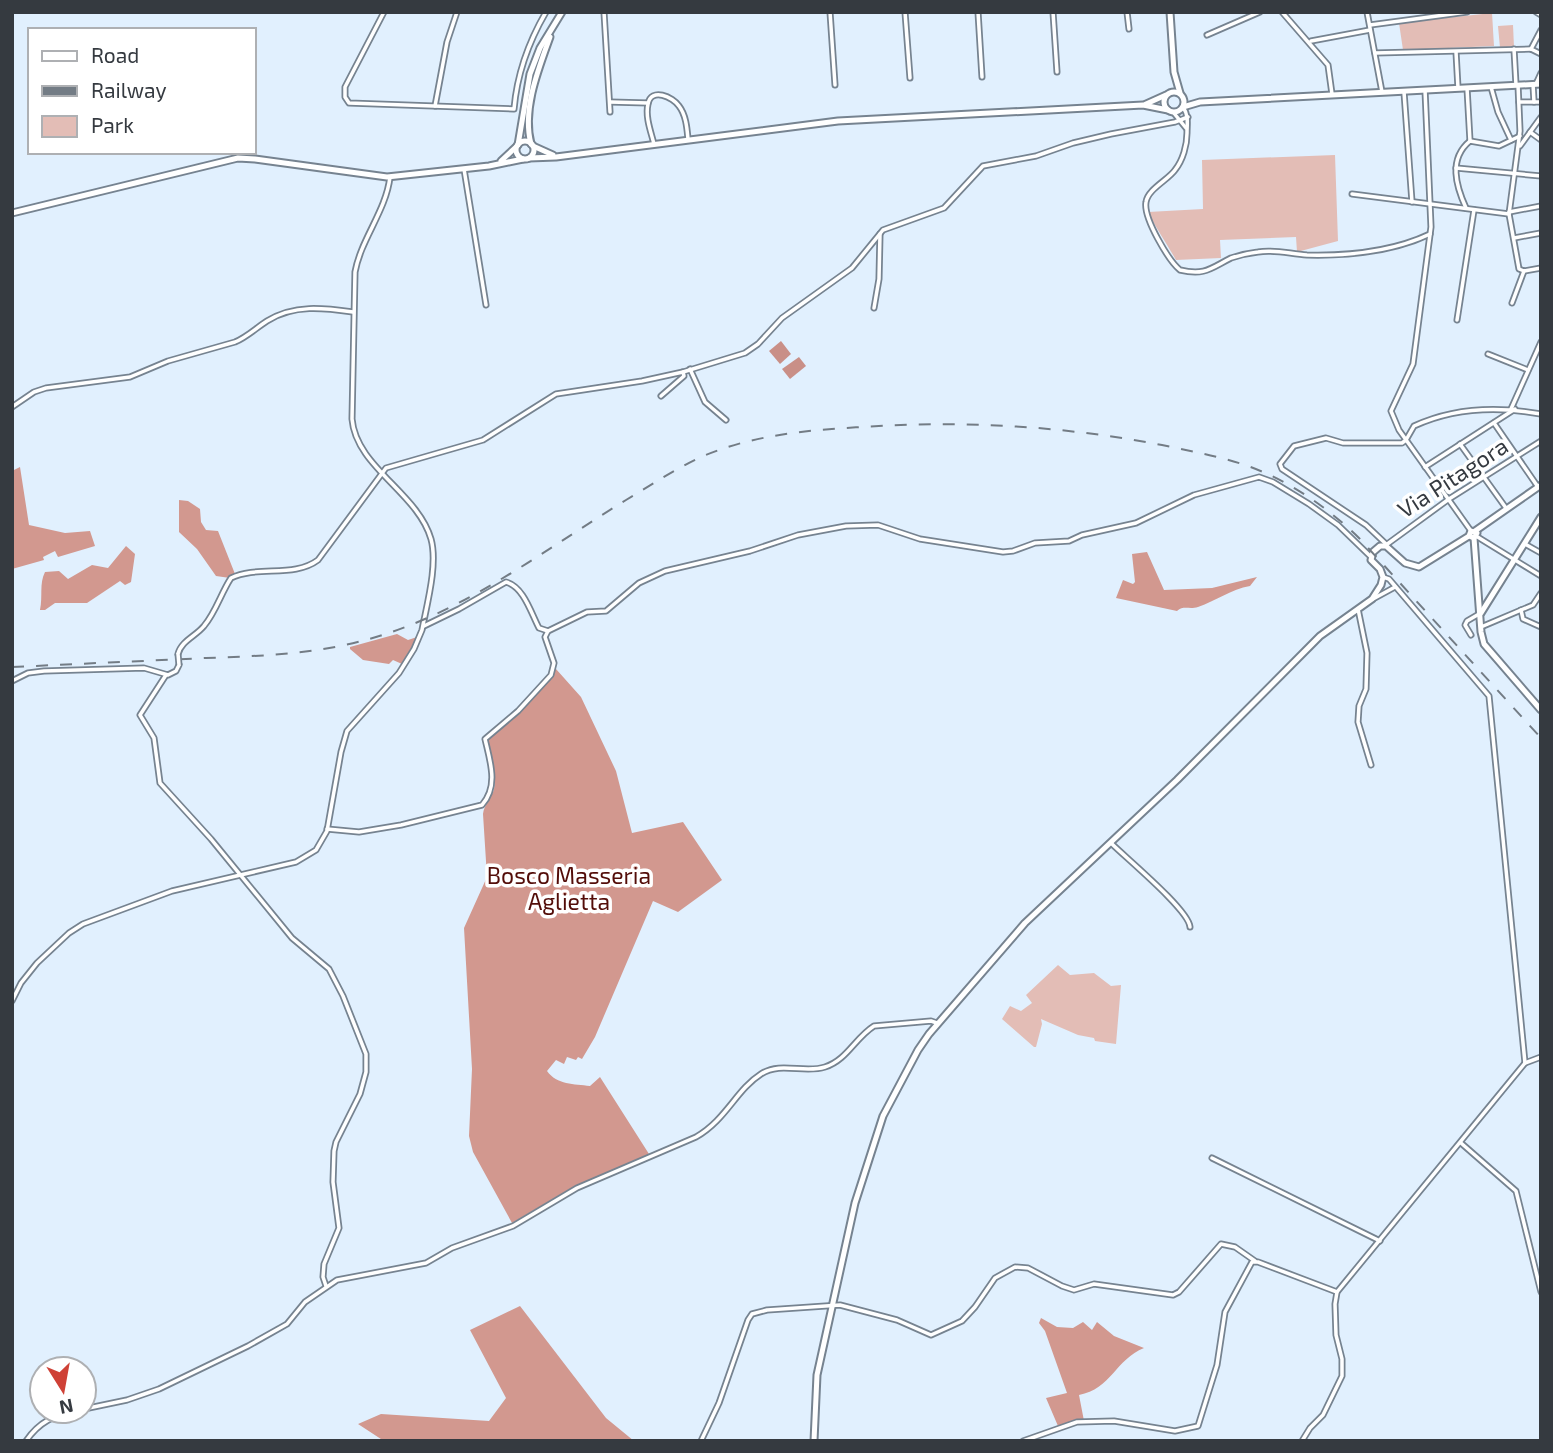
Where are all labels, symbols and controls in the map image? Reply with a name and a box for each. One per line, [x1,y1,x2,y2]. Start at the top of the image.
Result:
legend [28,28,256,154]
text: Road [91,42,139,67]
text: Railway [91,77,167,102]
text: Park [91,112,134,137]
street label: Via Pitagora [1392,431,1513,523]
park label: Bosco Masseria Aglietta [487,861,651,915]
north arrow [28,1355,98,1425]
text: N [57,1395,75,1420]

